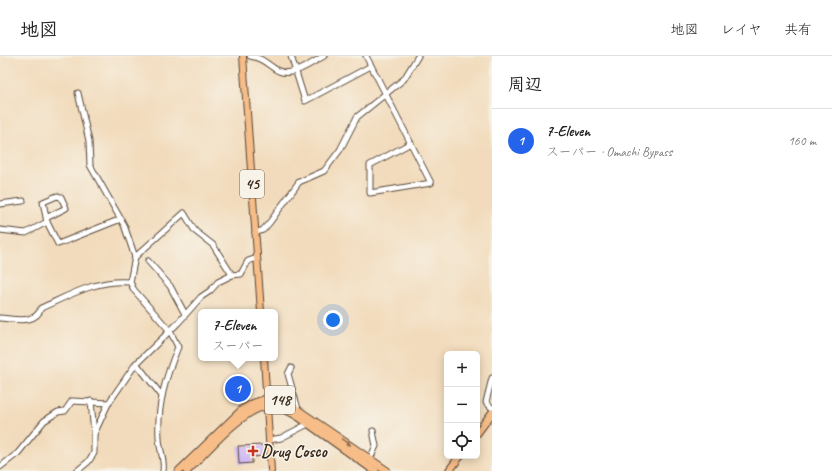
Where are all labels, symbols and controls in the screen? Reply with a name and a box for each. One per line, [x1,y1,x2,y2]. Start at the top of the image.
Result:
text: 地図 [20,18,58,42]
text: 地図 [671,21,699,38]
text: レイヤ [721,21,762,38]
text: 共有 [784,21,812,38]
text: 周辺 [508,74,542,95]
text: 7-Eleven [546,122,590,141]
text: 1 [518,133,524,149]
text: 160 m [788,133,816,149]
text: スーパー · Omachi Bypass [546,144,672,160]
road number: 45 [240,170,264,198]
popup [198,309,278,361]
your location [323,310,343,330]
text: 7-Eleven [212,316,256,335]
text: スーパー [212,338,264,354]
map controls [444,351,480,459]
button: + [444,351,480,387]
pin: 1 [225,374,251,404]
road number: 148 [265,386,295,414]
button: − [444,387,480,423]
button: locate [444,423,480,459]
one-way arrow [341,438,351,446]
place label: Drug Cosco [261,441,328,462]
marker: Drug Cosco [248,446,258,456]

